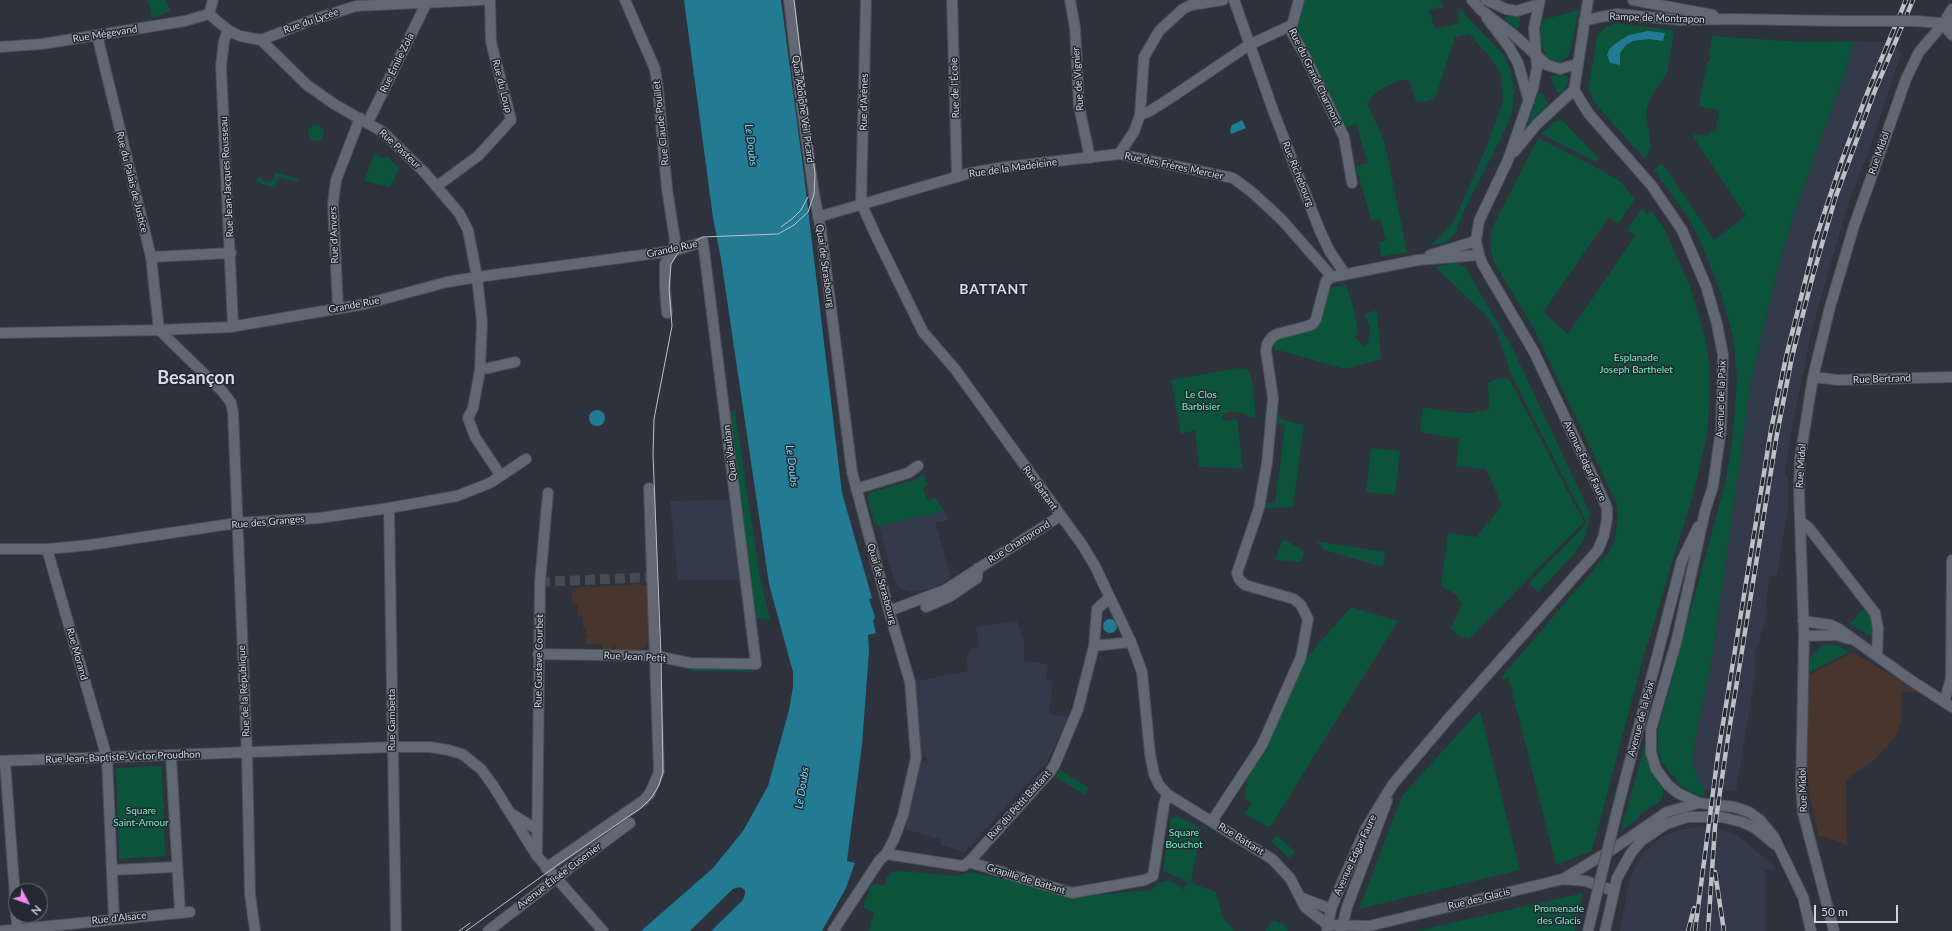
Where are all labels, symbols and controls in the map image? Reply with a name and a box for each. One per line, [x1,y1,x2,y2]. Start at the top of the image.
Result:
street label: Rue du Lycée [282,6,340,36]
street label: Rampe de Montrapon [1609,10,1705,26]
street label: Rue Mégevand [72,23,138,45]
street label: Rue du Grand Charmont [1286,26,1344,128]
street label: Rue Émile Zola [377,31,417,95]
street label: Rue de Vignier [1070,47,1086,111]
street label: Quai Adolphe Veil Picard [790,54,816,164]
street label: Rue de l'École [948,57,962,119]
street label: Rue du Loup [490,58,514,114]
street label: Rue d'Arènes [858,73,870,131]
street label: Rue Claude Pouillet [651,80,671,166]
street label: Rue Jean-Jacques Rousseau [218,116,236,238]
water label: Le Doubs [742,123,760,167]
street label: Rue Pasteur [377,127,423,171]
street label: Rue du Palais de Justice [114,130,150,234]
street label: Rue Midol [1866,130,1892,176]
street label: Rue Richebourg [1279,140,1317,208]
street label: Rue des Frères Mercier [1123,150,1225,182]
street label: Rue de la Madeleine [968,156,1058,180]
street label: Rue d'Anvers [327,206,341,264]
street label: Quai de Strasbourg [813,224,837,308]
street label: Grande Rue [645,238,699,260]
district label: BATTANT [959,281,1029,297]
street label: Grande Rue [327,294,381,316]
park label: Esplanade Joseph Barthelet [1599,352,1673,376]
street label: Avenue de la Paix [1714,360,1728,438]
district label: Besançon [157,367,235,389]
street label: Rue Bertrand [1853,372,1911,386]
park label: Le Clos Barbisier [1182,389,1220,412]
street label: Avenue Edgar Faure [1561,419,1609,503]
street label: Quai Vauban [721,424,739,482]
street label: Rue Midol [1793,443,1809,489]
water label: Le Doubs [783,444,801,488]
street label: Rue Battant [1020,464,1060,512]
street label: Rue des Granges [231,513,305,531]
street label: Rue Champrond [986,518,1052,566]
street label: Quai de Strasbourg [865,542,899,626]
street label: Rue Gustave Courbet [532,614,546,708]
street label: Rue Morand [64,626,90,682]
street label: Rue de la République [236,645,252,737]
street label: Rue Jean Petit [603,649,667,665]
street label: Avenue de la Paix [1625,680,1657,758]
street label: Rue Gambetta [386,689,398,751]
street label: Rue Jean-Baptiste-Victor Proudhon [45,748,201,766]
water label: Le Doubs [792,766,812,810]
street label: Rue Midol [1796,767,1810,813]
street label: Rue du Petit Battant [985,768,1053,842]
park label: Square Saint-Amour [113,805,169,828]
street label: Avenue Edgar Faure [1331,813,1379,897]
street label: Rue Battant [1216,820,1266,858]
park label: Square Bouchot [1165,827,1203,850]
street label: Avenue Élisée Cusenier [515,840,603,912]
street label: Grapille de Battant [985,861,1067,897]
north arrow [8,883,48,923]
street label: Rue des Glacis [1447,886,1511,912]
scale bar [1816,897,1900,923]
text: N [29,903,44,918]
park label: Promenade des Glacis [1534,903,1584,926]
text: 50 m [1821,904,1848,919]
street label: Rue d'Alsace [91,909,147,927]

